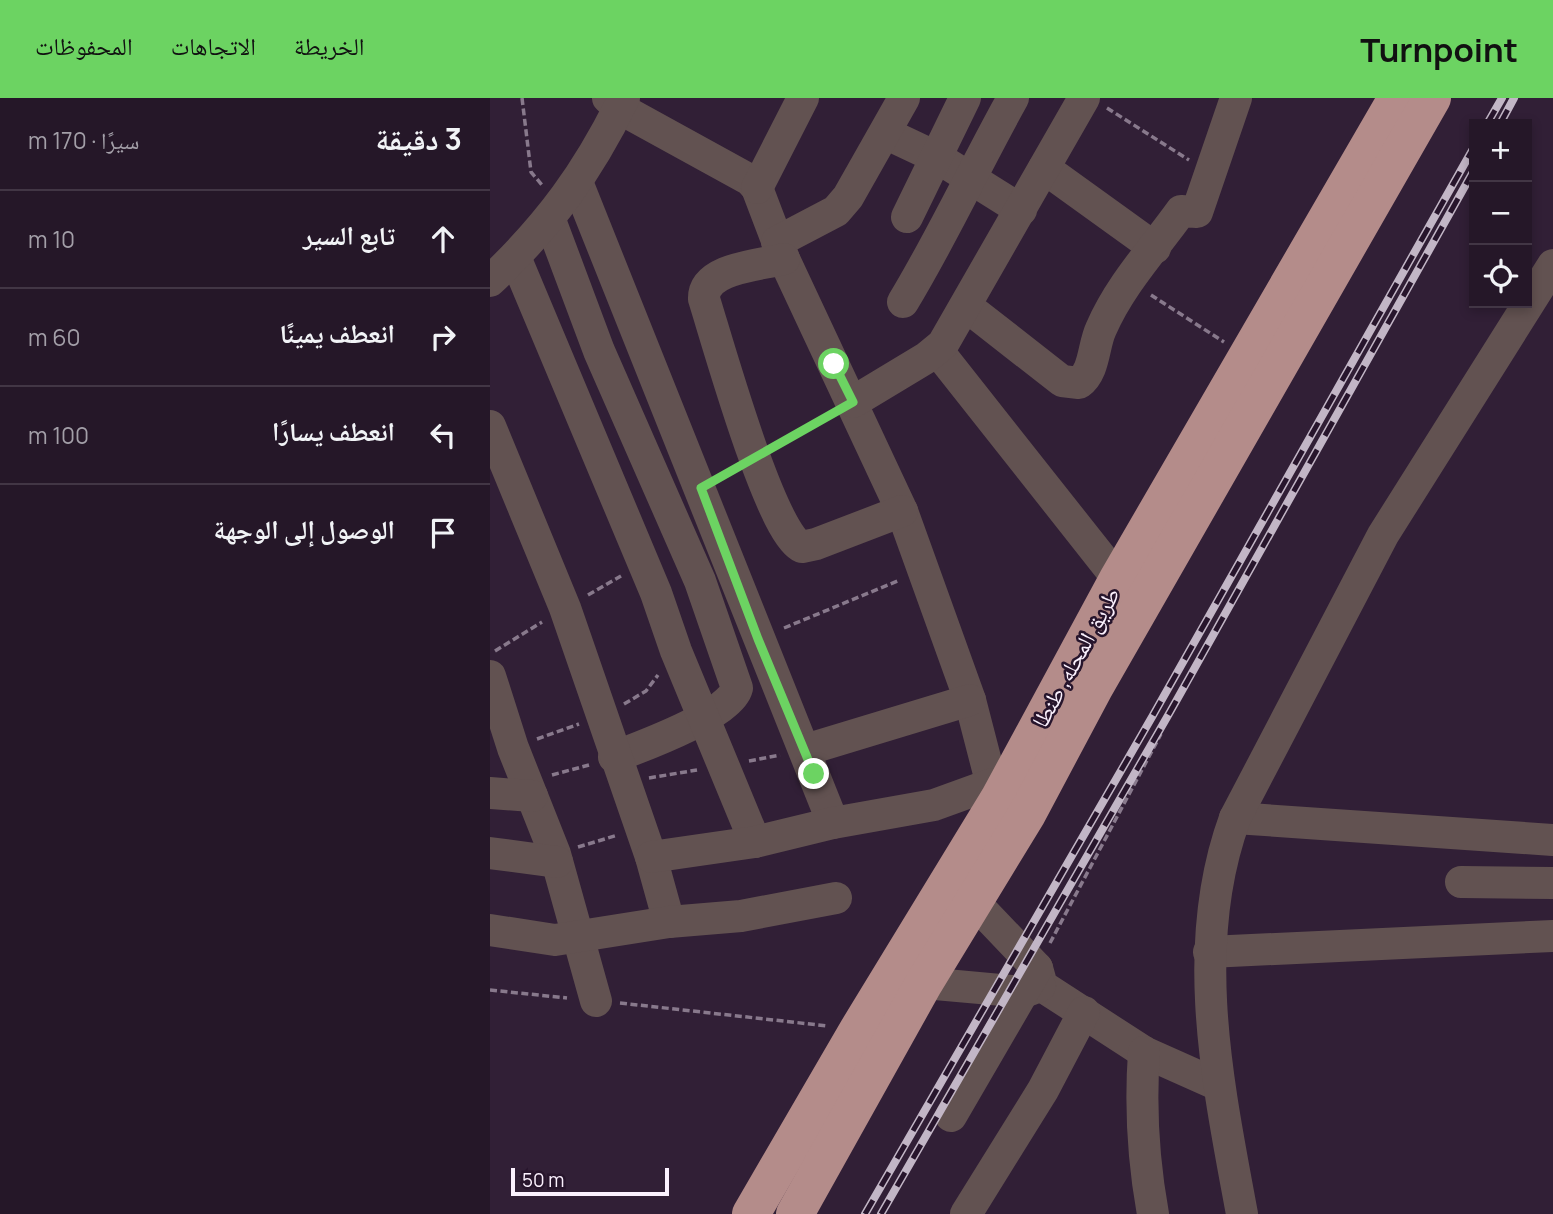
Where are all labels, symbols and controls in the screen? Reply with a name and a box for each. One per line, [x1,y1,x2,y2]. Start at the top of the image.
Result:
text: Turnpoint [1360,27,1518,72]
text: المحفوظات [35,29,133,62]
text: الاتجاهات [171,29,256,62]
text: الخريطة [294,29,365,62]
text: 3 دقيقة [376,118,462,159]
map controls [1469,119,1532,308]
button: + [1469,119,1532,182]
text: سيرًا · 170 m [28,124,139,156]
button: − [1469,182,1532,245]
text: تابع السير [303,217,395,253]
icon: ahead [424,220,462,258]
text: 10 m [28,223,75,255]
button: locate [1469,245,1532,308]
text: انعطف يمينًا [280,315,395,351]
icon: right [424,318,462,356]
text: 60 m [28,321,80,353]
route start [818,348,849,379]
text: انعطف يسارًا [272,413,395,449]
icon: left [424,416,462,454]
text: 100 m [28,419,89,451]
text: الوصول إلى الوجهة [214,511,395,547]
icon: arrive [424,514,462,552]
street label: طريق المحله, طنطا [1023,581,1127,733]
route end [798,758,829,789]
scale bar [511,1165,668,1197]
text: 50 m [522,1167,564,1193]

